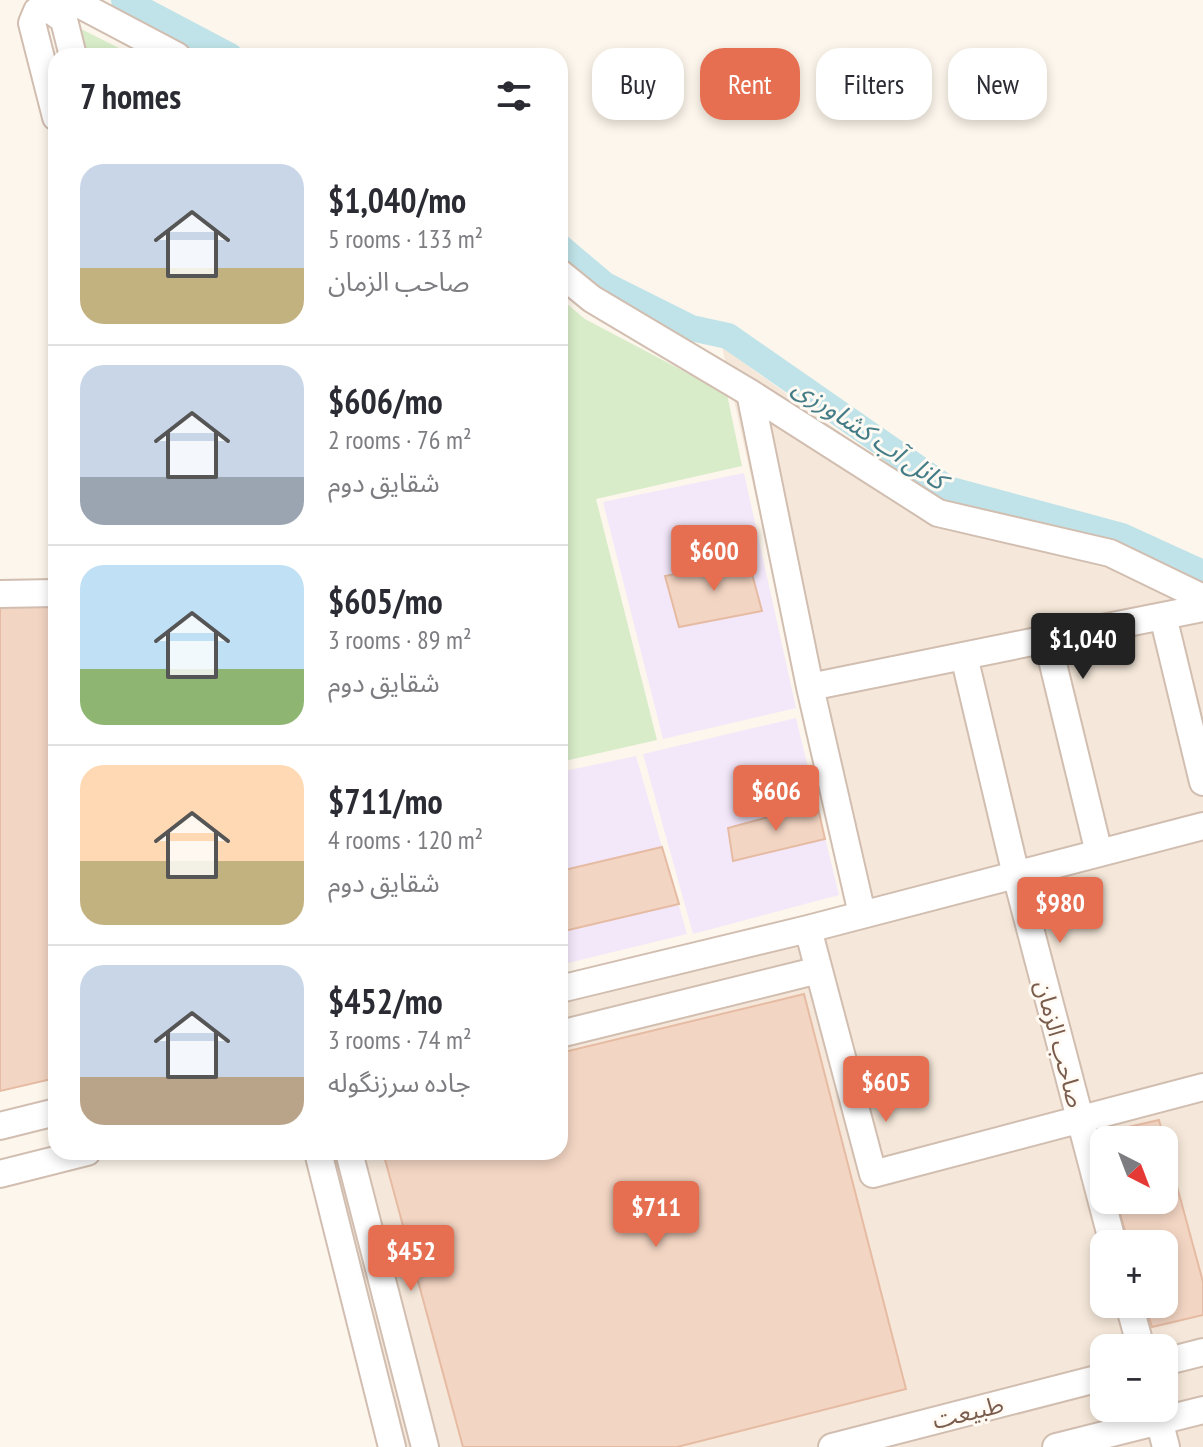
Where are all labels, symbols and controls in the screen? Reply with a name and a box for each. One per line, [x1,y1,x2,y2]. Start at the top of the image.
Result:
chip: Buy [592,48,684,120]
chip: Rent [700,48,800,120]
chip: Filters [816,48,932,120]
chip: New [948,48,1047,120]
text: 7 homes [80,74,181,118]
icon: filters [492,74,536,118]
text: $1,040/mo [328,178,466,222]
icon: home [144,196,240,292]
text: 5 rooms · 133 m² [328,222,483,255]
text: صاحب الزمان [328,265,470,298]
water label: کانل آب کشاورزی [787,370,957,499]
text: $606/mo [328,379,443,423]
icon: home [144,397,240,493]
text: 2 rooms · 76 m² [328,423,472,456]
text: شقایق دوم [328,466,440,499]
pin: $600 [667,525,761,593]
text: $600 [689,534,739,567]
text: $605/mo [328,579,443,623]
icon: home [144,597,240,693]
pin: $1,040 [1018,613,1148,681]
text: $1,040 [1049,622,1117,655]
text: 3 rooms · 89 m² [328,623,472,656]
text: شقایق دوم [328,666,440,699]
pin: $606 [729,765,823,833]
text: $606 [751,774,801,807]
text: $711/mo [328,779,443,823]
icon: home [144,797,240,893]
text: 4 rooms · 120 m² [328,823,483,856]
text: شقایق دوم [328,866,440,899]
pin: $980 [1013,877,1107,945]
text: $980 [1035,886,1085,919]
street label: صاحب الزمان [1028,977,1092,1111]
text: $452/mo [328,979,443,1023]
icon: home [144,997,240,1093]
text: 3 rooms · 74 m² [328,1023,472,1056]
pin: $605 [839,1056,933,1124]
text: $605 [861,1065,911,1098]
text: جاده سرزنگوله [328,1066,471,1099]
north arrow [1090,1126,1178,1214]
map controls [1090,1126,1178,1422]
pin: $711 [609,1181,703,1249]
text: $711 [631,1190,681,1223]
pin: $452 [364,1225,458,1293]
button: + [1090,1230,1178,1318]
text: $452 [386,1234,436,1267]
button: − [1090,1334,1178,1422]
street label: طبیعت [929,1388,1007,1436]

